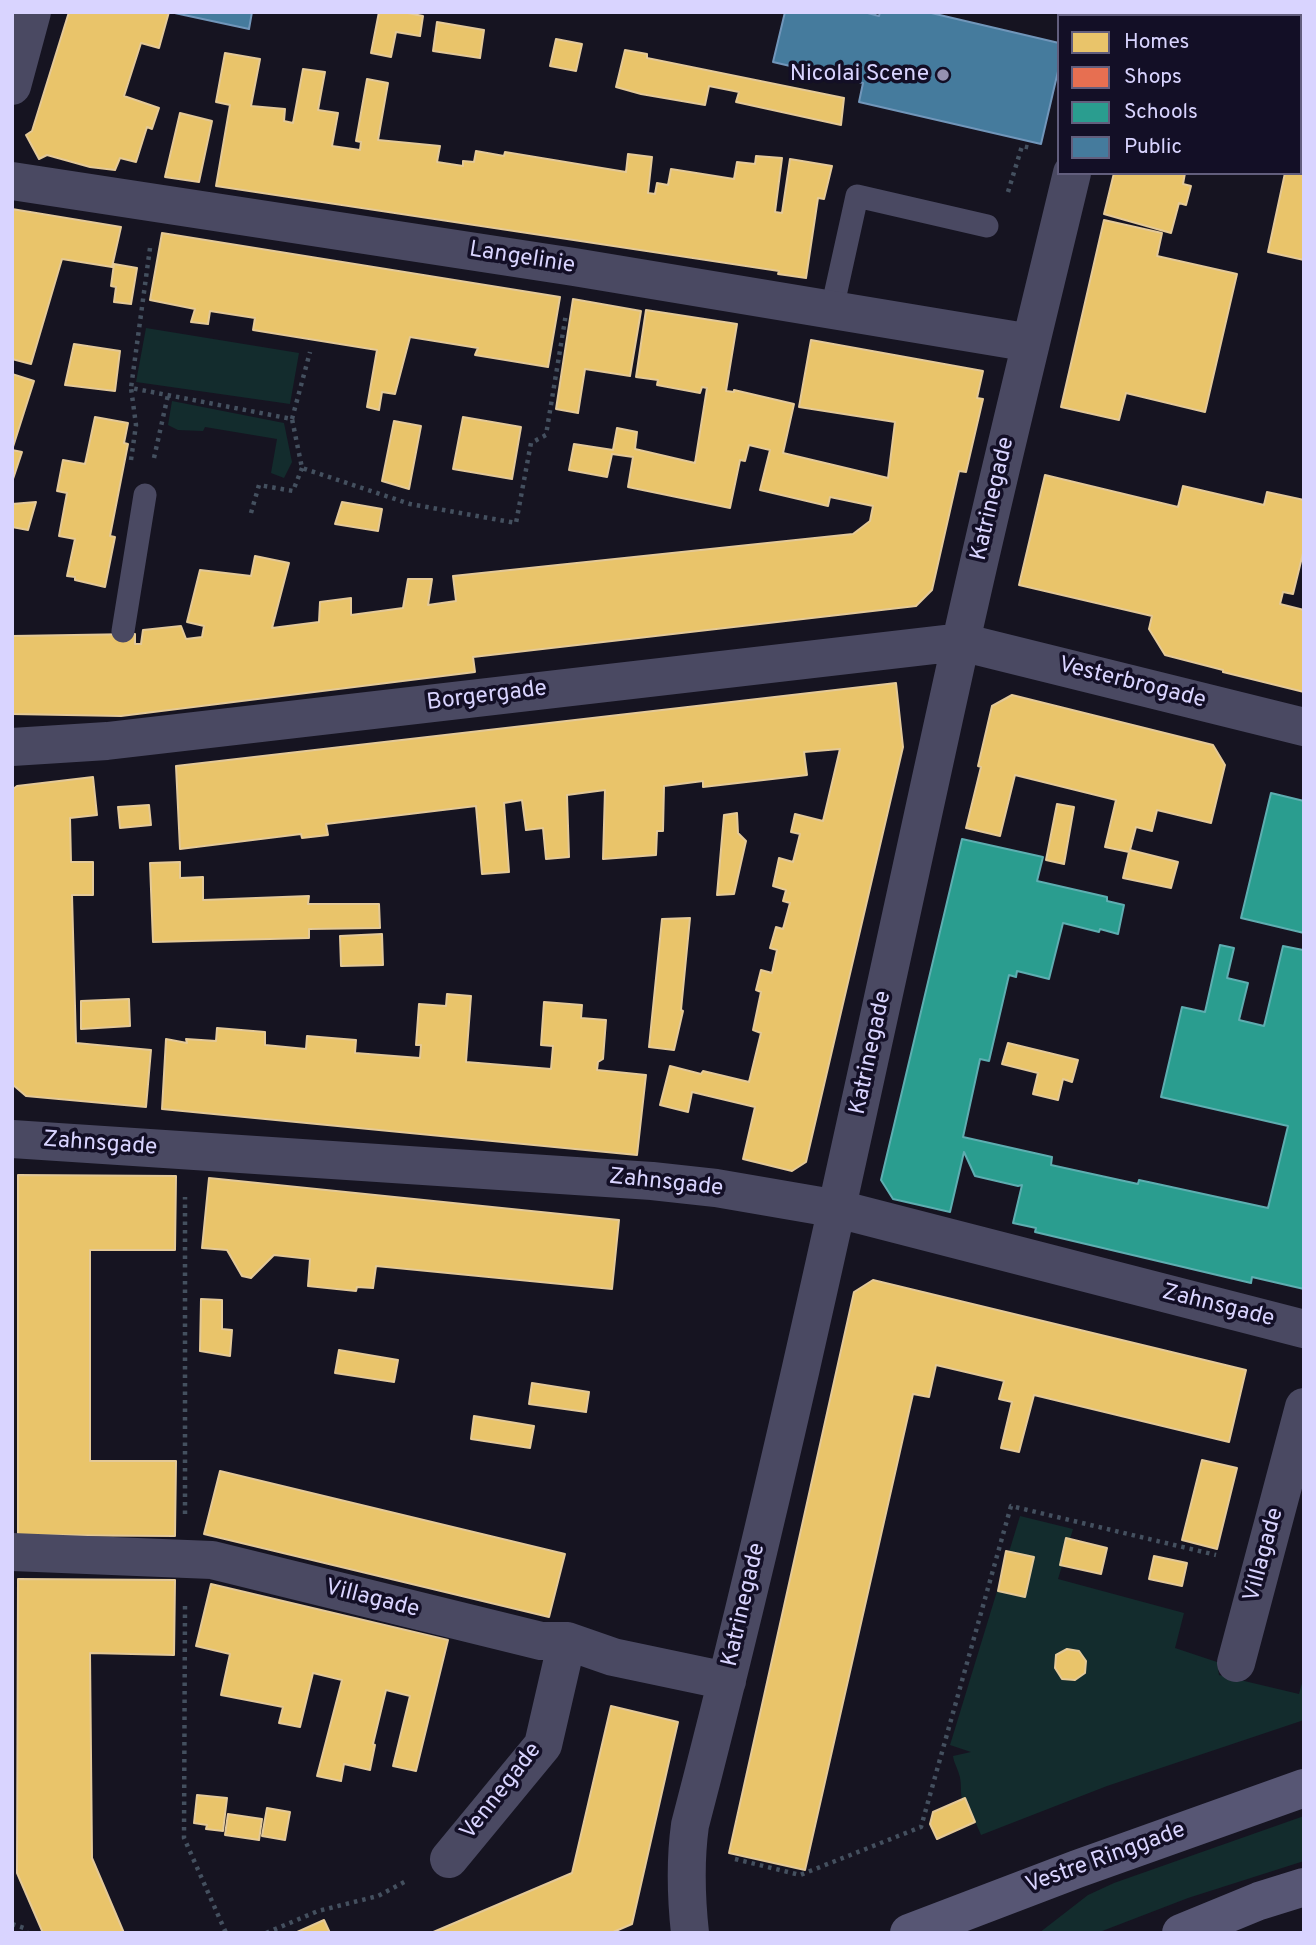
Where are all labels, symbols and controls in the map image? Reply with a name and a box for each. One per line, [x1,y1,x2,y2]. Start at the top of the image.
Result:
legend [1057,14,1302,175]
text: Homes [1124,29,1189,56]
place label: Nicolai Scene [790,61,929,89]
text: Shops [1124,64,1182,91]
marker: Nicolai Scene [935,67,951,83]
text: Schools [1124,99,1198,126]
text: Public [1124,134,1182,161]
street label: Langelinie [467,237,577,281]
street label: Katrinegade [966,435,1022,563]
street label: Vesterbrogade [1056,652,1208,716]
street label: Borgergade [425,676,549,718]
street label: Katrinegade [845,989,899,1117]
street label: Zahnsgade [42,1127,158,1163]
street label: Zahnsgade [608,1164,724,1204]
street label: Zahnsgade [1159,1280,1277,1334]
street label: Villagade [1239,1505,1291,1605]
street label: Katrinegade [717,1541,773,1669]
street label: Villagade [322,1575,422,1625]
street label: Vennegade [456,1738,548,1846]
street label: Vestre Ringgade [1023,1817,1189,1901]

